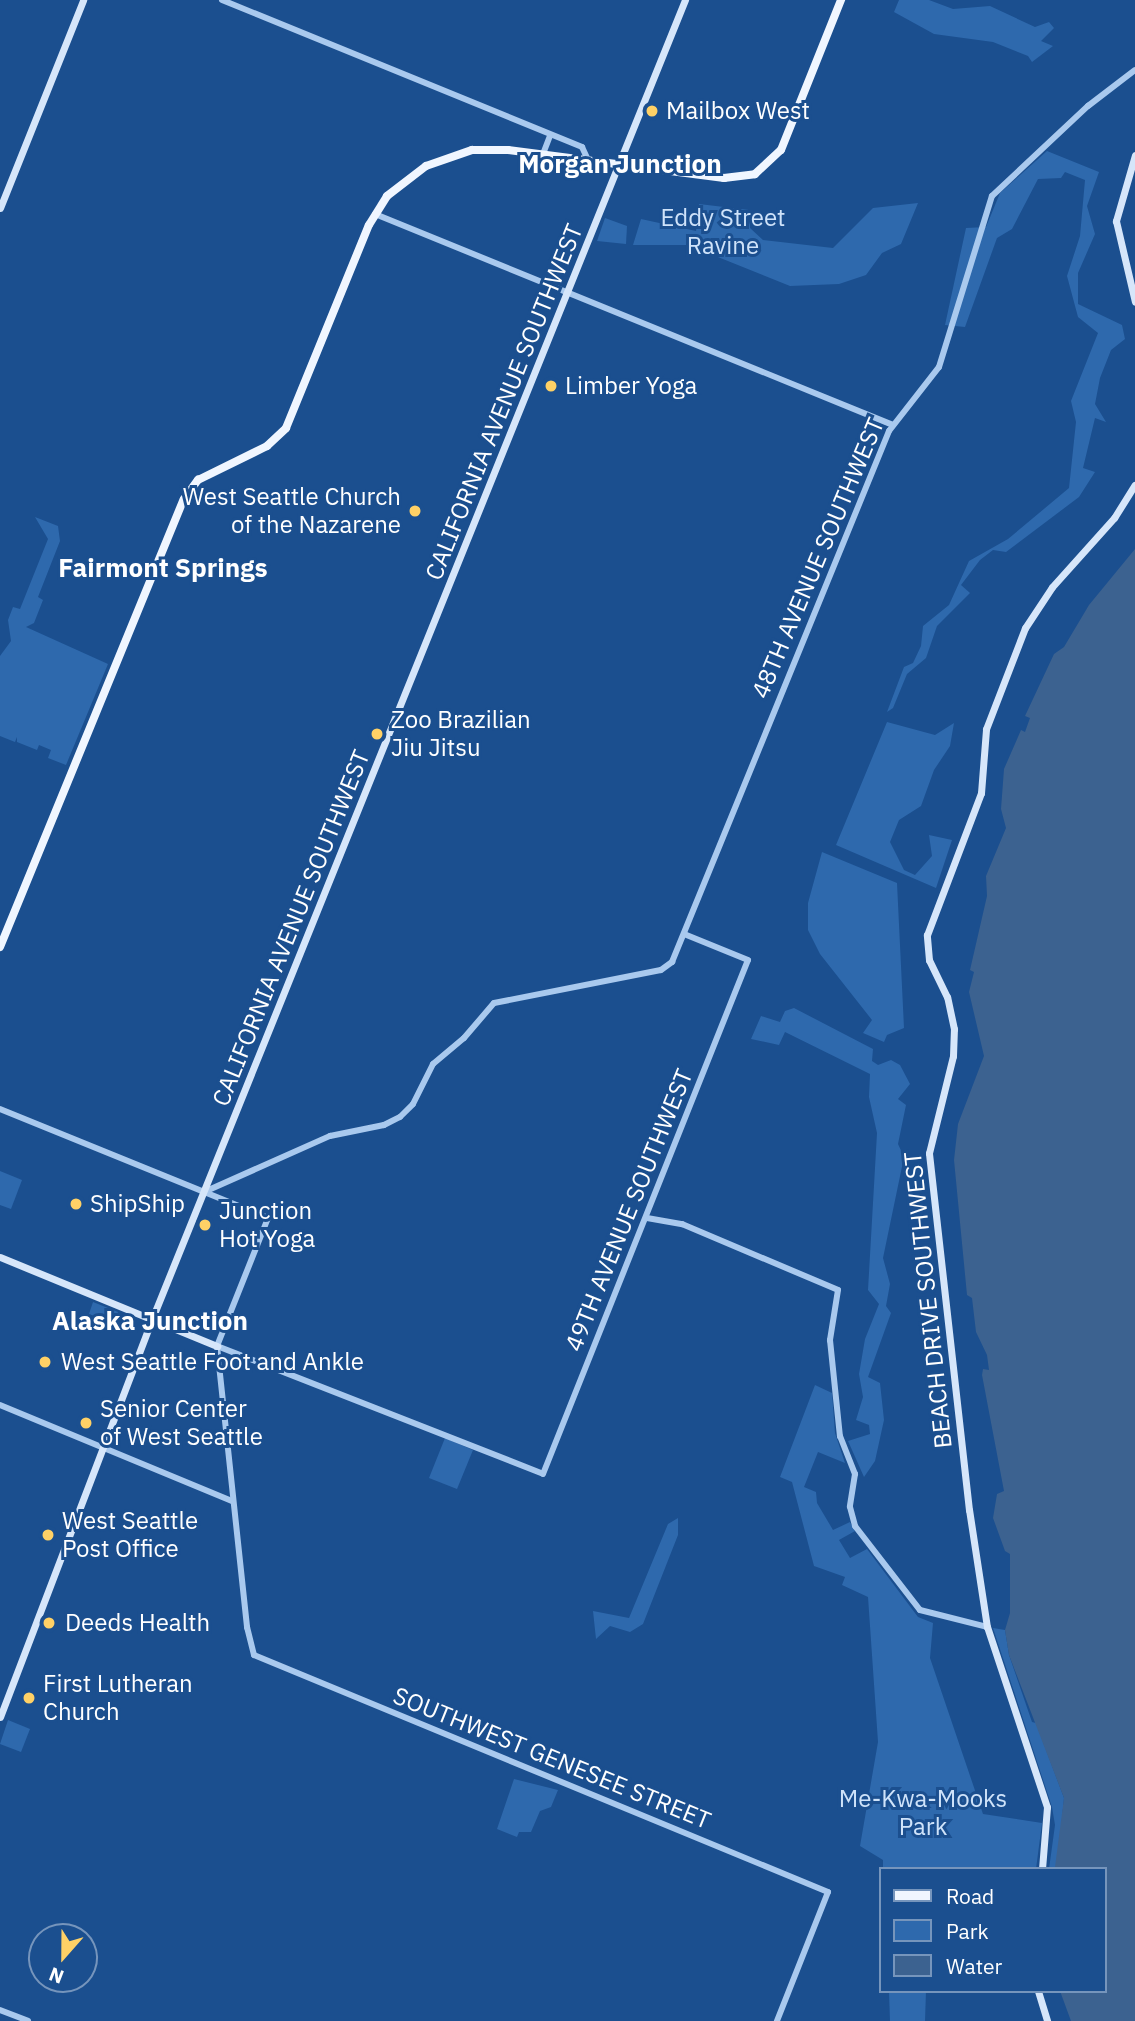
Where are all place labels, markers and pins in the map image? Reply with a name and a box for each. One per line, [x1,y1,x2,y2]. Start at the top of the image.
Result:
place label: Mailbox West [666,97,810,125]
marker: Mailbox West [644,103,660,119]
place label: Limber Yoga [565,372,697,400]
marker: Limber Yoga [543,378,559,394]
place label: West Seattle Church of the Nazarene [183,483,401,539]
marker: West Seattle Church of the Nazarene [407,503,423,519]
place label: Zoo Brazilian Jiu Jitsu [391,706,531,762]
marker: Zoo Brazilian Jiu Jitsu [369,726,385,742]
place label: ShipShip [90,1190,185,1218]
marker: ShipShip [68,1196,84,1212]
place label: Junction Hot Yoga [219,1197,315,1253]
marker: Junction Hot Yoga [197,1217,213,1233]
place label: West Seattle Foot and Ankle [61,1348,364,1376]
marker: West Seattle Foot and Ankle [35,1352,55,1372]
place label: Senior Center of West Seattle [100,1395,263,1451]
marker: Senior Center of West Seattle [78,1415,94,1431]
place label: West Seattle Post Office [62,1507,198,1563]
marker: West Seattle Post Office [40,1527,56,1543]
place label: Deeds Health [65,1609,210,1637]
marker: Deeds Health [39,1613,59,1633]
place label: First Lutheran Church [43,1670,193,1726]
marker: First Lutheran Church [21,1690,37,1706]

